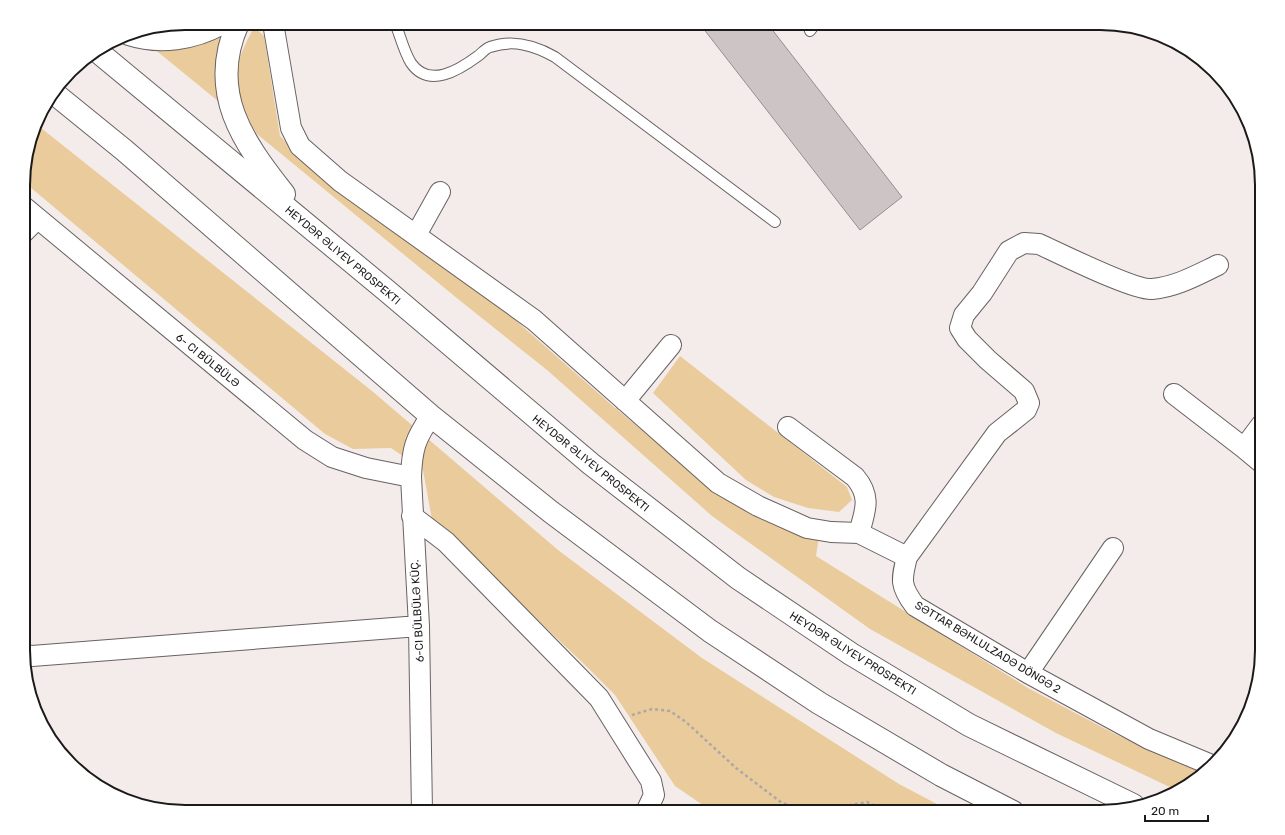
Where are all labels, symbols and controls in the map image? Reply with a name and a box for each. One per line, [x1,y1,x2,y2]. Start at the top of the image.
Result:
street label: HEYDƏR ƏLIYEV PROSPEKTI [282,203,403,307]
street label: 6- CI BÜLBÜLƏ [173,331,242,390]
street label: HEYDƏR ƏLIYEV PROSPEKTI [530,412,652,515]
street label: 6-CI BÜLBÜLƏ KÜÇ. [408,559,427,663]
street label: SƏTTAR BƏHLULZADƏ DÖNGƏ 2 [912,599,1063,696]
street label: HEYDƏR ƏLIYEV PROSPEKTI [787,609,918,698]
scale bar [1145,797,1208,823]
text: 20 m [1151,804,1179,818]

